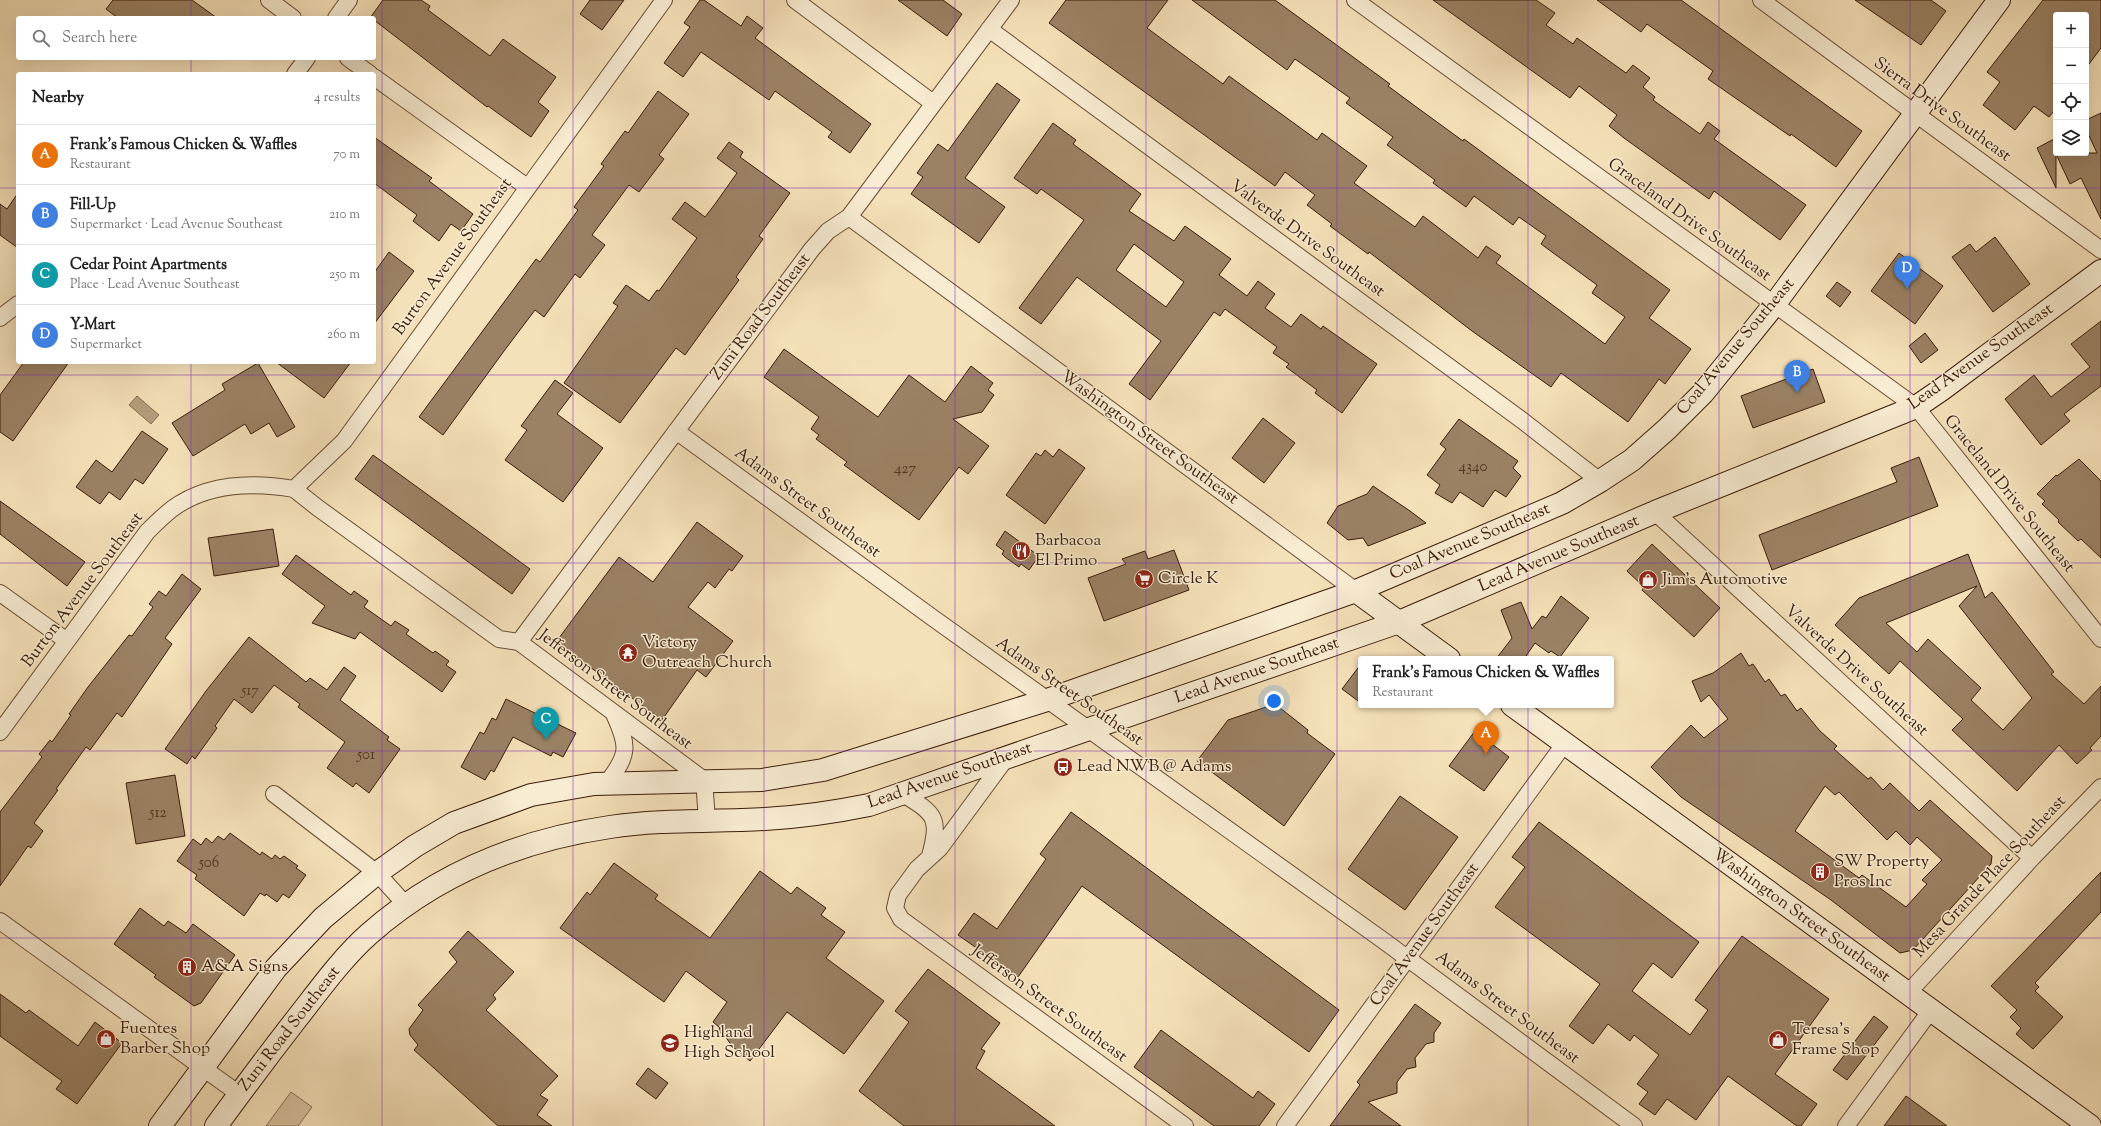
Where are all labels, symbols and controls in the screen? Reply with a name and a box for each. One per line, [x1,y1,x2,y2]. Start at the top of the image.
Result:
map controls [2053,12,2089,156]
button: + [2053,12,2089,48]
search box [16,16,376,60]
icon: search [30,27,52,49]
text: Search here [62,28,137,49]
button: − [2053,48,2089,84]
street label: Sierra Drive Southeast [1868,52,2016,168]
button: locate [2053,84,2089,120]
text: Nearby [32,86,84,110]
text: 4 results [314,89,360,107]
button: layers [2053,120,2089,156]
text: Frank's Famous Chicken & Waffles [70,135,297,156]
text: A [40,146,50,164]
text: 70 m [333,146,360,164]
street label: Graceland Drive Southeast [1602,152,1776,288]
text: Restaurant [70,156,131,174]
street label: Burton Avenue Southeast [388,173,518,341]
street label: Valverde Drive Southeast [1225,175,1390,304]
text: Fill-Up [70,195,116,216]
text: B [41,206,49,224]
text: 210 m [329,206,360,224]
text: Supermarket · Lead Avenue Southeast [70,216,283,234]
street label: Zuni Road Southeast [705,249,817,385]
text: Cedar Point Apartments [70,255,227,276]
pin: D [1894,256,1920,289]
text: C [40,266,50,284]
text: 250 m [329,266,360,284]
street label: Coal Avenue Southeast [1671,273,1801,421]
text: Place · Lead Avenue Southeast [70,276,239,294]
street label: Lead Avenue Southeast [1903,298,2059,416]
text: Y-Mart [70,315,115,336]
text: D [40,326,50,344]
text: 260 m [327,326,360,344]
text: Supermarket [70,336,142,354]
pin: B [1784,360,1810,393]
street label: Washington Street Southeast [1055,365,1243,511]
street label: Graceland Drive Southeast [1938,410,2080,578]
street label: Adams Street Southeast [729,442,885,564]
house number: 4340 [1459,457,1488,478]
house number: 427 [894,459,917,480]
street label: Coal Avenue Southeast [1386,497,1554,587]
street label: Burton Avenue Southeast [16,507,150,673]
street label: Lead Avenue Southeast [1475,509,1643,599]
place label: Barbacoa El Primo [1035,529,1101,573]
restaurant icon: Barbacoa El Primo [1010,540,1032,562]
place label: Circle K [1158,567,1219,591]
supermarket icon: Circle K [1133,568,1155,590]
place label: Jim's Automotive [1661,568,1788,592]
shop icon: Jim's Automotive [1637,569,1659,591]
street label: Valverde Drive Southeast [1779,600,1933,742]
street label: Jefferson Street Southeast [532,623,697,756]
place label: Victory Outreach Church [642,631,772,675]
street label: Adams Street Southeast [990,632,1148,752]
street label: Lead Avenue Southeast [1172,632,1343,710]
temple icon: Victory Outreach Church [617,642,639,664]
popup [1358,656,1614,708]
text: Frank's Famous Chicken & Waffles [1373,663,1599,684]
house number: 517 [240,681,259,702]
text: Restaurant [1373,684,1433,702]
your location [1264,691,1284,711]
pin: C [533,707,559,740]
pin: A [1473,721,1499,754]
street label: Lead Avenue Southeast [865,737,1036,815]
house number: 501 [356,745,375,766]
place label: Lead NWB @ Adams [1077,755,1232,779]
bus stop icon: Lead NWB @ Adams [1052,756,1074,778]
street label: Mesa Grande Place Southeast [1908,790,2072,964]
house number: 512 [148,803,167,824]
street label: Washington Street Southeast [1707,843,1895,989]
place label: SW Property Pros Inc [1834,850,1930,894]
house number: 506 [198,853,219,874]
street label: Coal Avenue Southeast [1365,858,1485,1012]
building icon: SW Property Pros Inc [1809,861,1831,883]
street label: Jefferson Street Southeast [965,939,1132,1069]
street label: Adams Street Southeast [1430,946,1584,1070]
place label: A&A Signs [201,955,288,979]
building icon: A&A Signs [176,956,198,978]
street label: Zuni Road Southeast [234,961,347,1097]
place label: Fuentes Barber Shop [120,1017,210,1061]
place label: Teresa's Frame Shop [1792,1018,1879,1062]
place label: Highland High School [684,1021,775,1065]
shop icon: Fuentes Barber Shop [95,1028,117,1050]
shop icon: Teresa's Frame Shop [1767,1029,1789,1051]
school or university icon: Highland High School [659,1032,681,1054]

